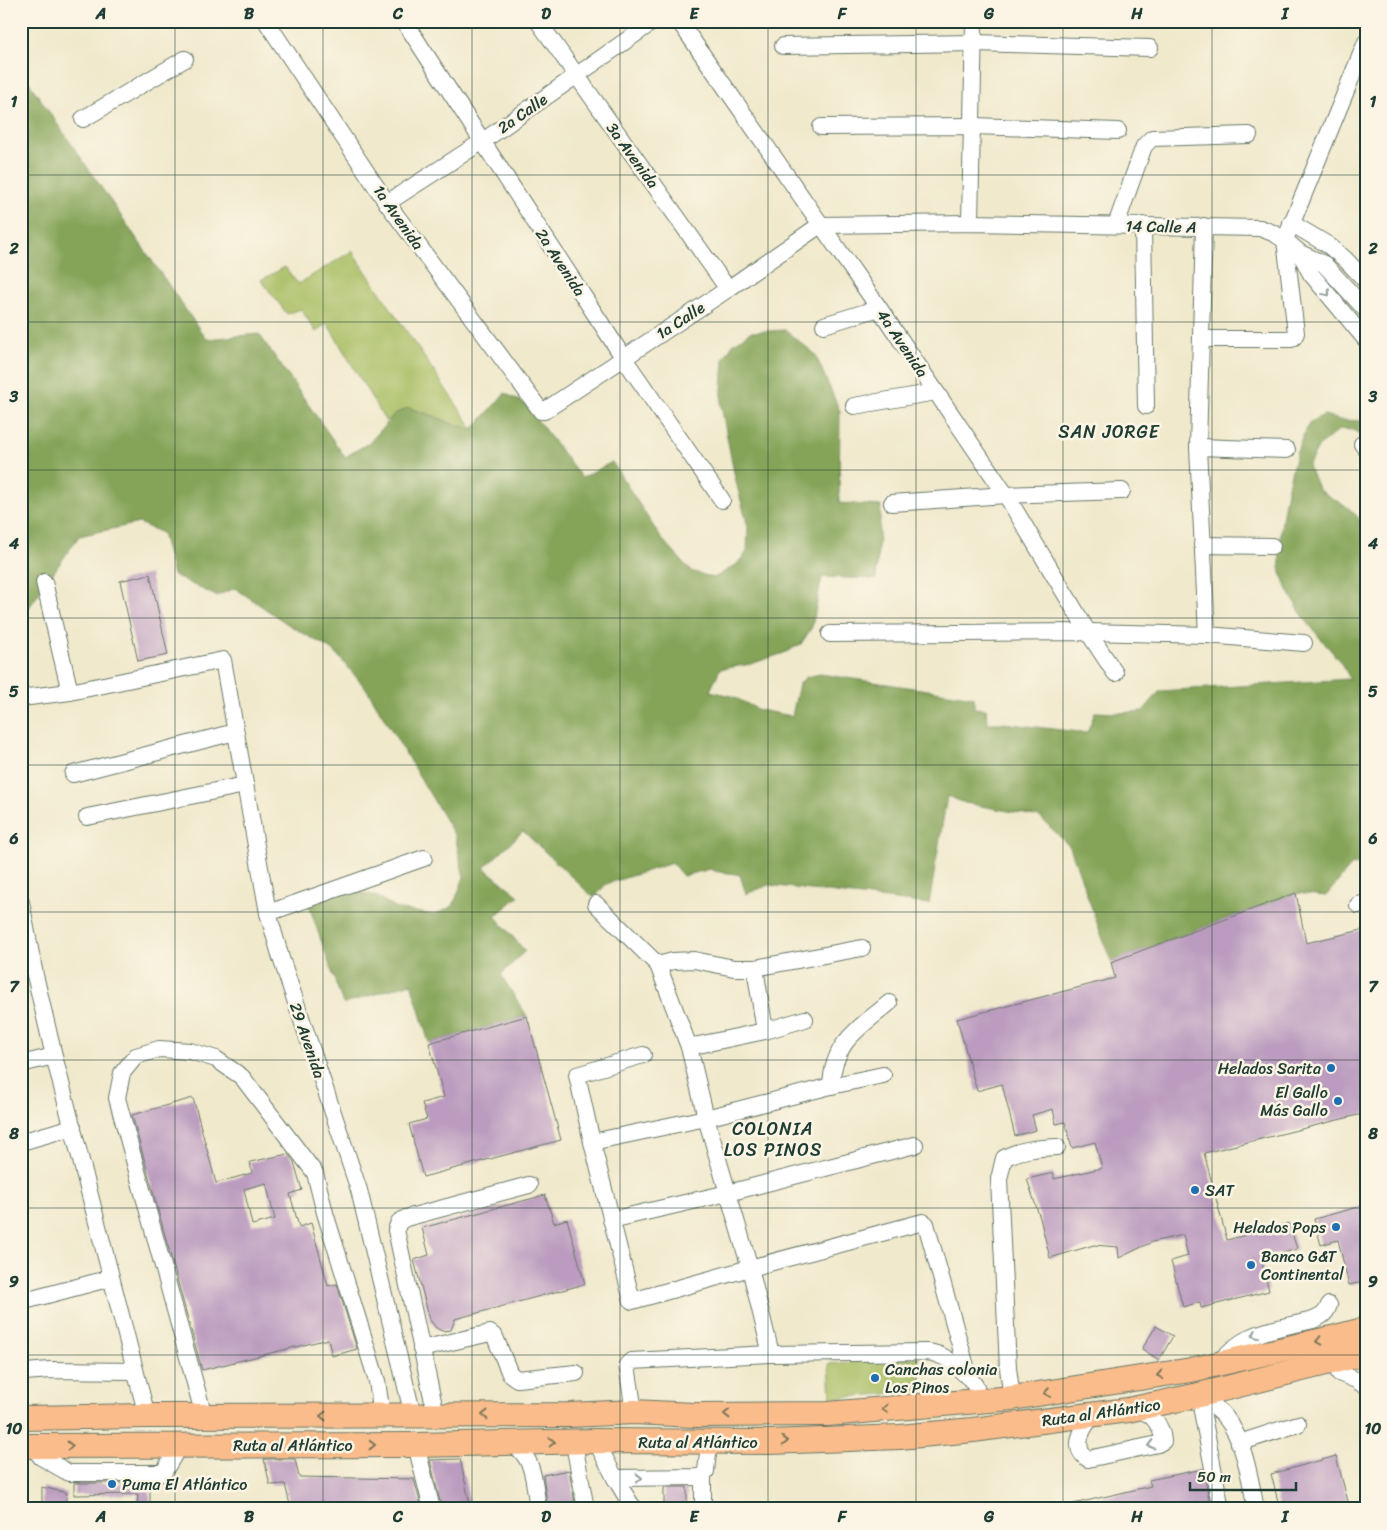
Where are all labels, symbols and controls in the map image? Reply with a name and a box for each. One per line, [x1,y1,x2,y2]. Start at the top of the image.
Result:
text: A [95,0,106,28]
text: B [244,0,255,28]
text: C [392,0,404,28]
text: D [541,0,551,28]
text: E [690,0,700,28]
text: F [837,0,848,28]
text: G [983,0,995,28]
text: H [1130,0,1143,28]
text: I [1281,0,1290,28]
street label: 2a Calle [491,85,554,141]
text: 1 [11,87,18,116]
text: 1 [1370,87,1377,116]
street label: 3a Avenida [598,116,667,195]
street label: 1a Avenida [365,178,432,256]
street label: 14 Calle A [1125,211,1197,242]
street label: 2a Avenida [527,222,594,302]
text: 2 [8,234,19,263]
text: 2 [1367,234,1378,263]
one-way arrow [1322,288,1331,297]
street label: 1a Calle [650,293,711,347]
street label: 4a Avenida [869,303,936,384]
text: 3 [9,382,19,411]
text: 3 [1368,382,1378,411]
district label: SAN JORGE [1058,416,1160,448]
text: 4 [8,529,19,558]
text: 4 [1367,529,1378,558]
text: 5 [9,677,19,706]
text: 5 [1368,677,1378,706]
text: 6 [8,824,19,853]
text: 6 [1367,824,1378,853]
text: 7 [9,972,20,1001]
text: 7 [1368,972,1379,1001]
street label: 29 Avenida [281,998,334,1082]
place label: Helados Sarita [1218,1054,1321,1083]
marker: Helados Sarita [1325,1062,1337,1074]
place label: El Gallo Más Gallo [1260,1078,1328,1125]
marker: El Gallo Más Gallo [1332,1095,1344,1107]
district label: COLONIA LOS PINOS [724,1113,822,1166]
text: 8 [8,1119,19,1148]
text: 8 [1367,1119,1378,1148]
place label: SAT [1205,1176,1236,1205]
marker: SAT [1189,1184,1201,1196]
place label: Helados Pops [1233,1213,1327,1242]
marker: Helados Pops [1330,1221,1342,1233]
place label: Banco G&T Continental [1261,1242,1344,1289]
marker: Banco G&T Continental [1245,1259,1257,1271]
text: 9 [9,1267,19,1296]
text: 9 [1368,1267,1378,1296]
one-way arrow [1251,1329,1259,1339]
one-way arrow [1314,1335,1323,1346]
place label: Canchas colonia Los Pinos [885,1355,997,1402]
one-way arrow [1155,1369,1163,1380]
marker: Canchas colonia Los Pinos [869,1372,881,1384]
one-way arrow [1042,1387,1051,1397]
street label: Ruta al Atlántico [1040,1390,1162,1435]
one-way arrow [881,1403,889,1414]
one-way arrow [722,1409,730,1420]
one-way arrow [481,1410,488,1420]
one-way arrow [318,1411,326,1421]
text: 10 [6,1414,22,1443]
text: 10 [1365,1414,1381,1443]
street label: Ruta al Atlántico [638,1428,758,1457]
street label: Ruta al Atlántico [233,1431,353,1460]
one-way arrow [781,1436,789,1447]
one-way arrow [549,1437,557,1447]
one-way arrow [1146,1439,1155,1450]
one-way arrow [369,1440,377,1450]
one-way arrow [66,1441,74,1451]
scale bar [1190,1460,1296,1492]
text: 50 m [1197,1464,1232,1490]
place label: Puma El Atlántico [122,1470,247,1499]
one-way arrow [636,1473,644,1483]
marker: Puma El Atlántico [106,1478,118,1490]
text: A [95,1502,106,1530]
text: B [244,1502,255,1530]
text: C [392,1502,404,1530]
text: D [541,1502,551,1530]
text: E [690,1502,700,1530]
text: F [837,1502,848,1530]
text: G [983,1502,995,1530]
text: H [1130,1502,1143,1530]
text: I [1281,1502,1290,1530]

